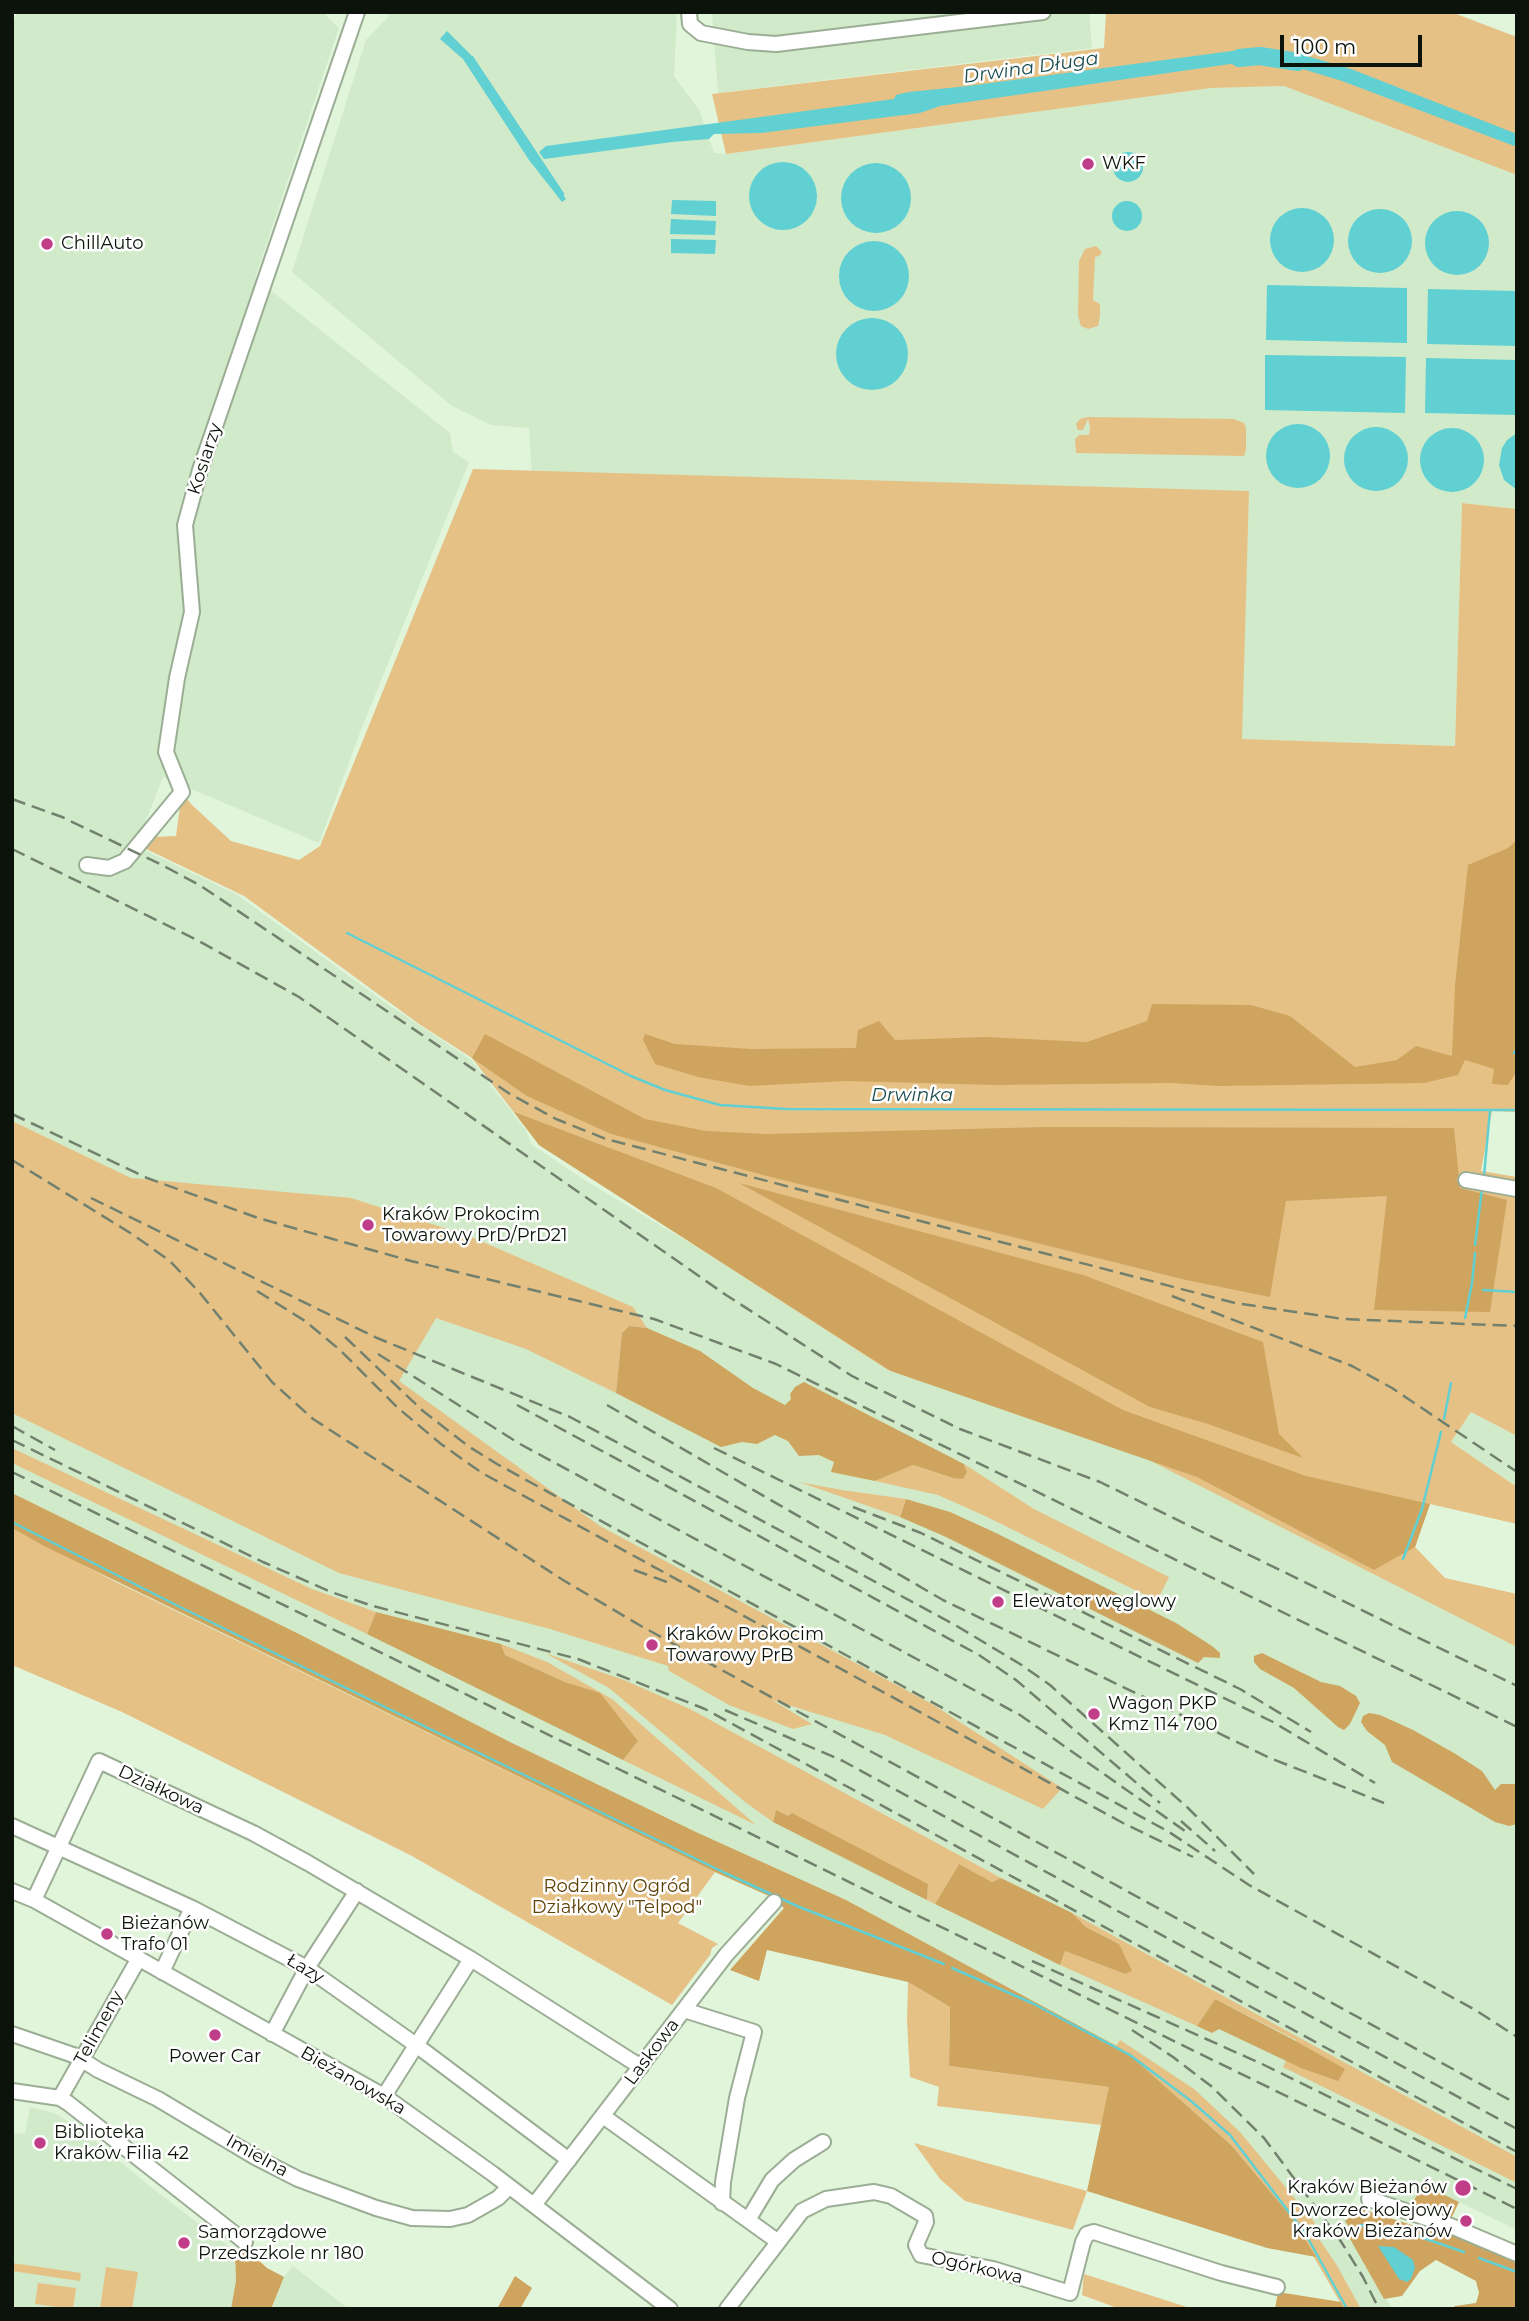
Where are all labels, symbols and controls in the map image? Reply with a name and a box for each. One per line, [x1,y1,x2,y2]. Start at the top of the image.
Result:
scale bar [1284,21,1426,65]
text: 100 m [1293,34,1356,59]
water label: Drwina Długa [962,47,1100,89]
place label: WKF [1102,153,1146,175]
marker: WKF [1080,156,1096,172]
place label: ChillAuto [61,233,144,255]
marker: ChillAuto [39,236,55,252]
street label: Kosiarzy [183,421,227,497]
water label: Drwinka [871,1084,953,1106]
place label: Kraków Prokocim Towarowy PrD/PrD21 [382,1204,568,1246]
marker: Kraków Prokocim Towarowy PrD/PrD21 [360,1217,376,1233]
place label: Elewator węglowy [1012,1591,1176,1613]
marker: Elewator węglowy [990,1594,1006,1610]
place label: Kraków Prokocim Towarowy PrB [666,1624,824,1666]
marker: Kraków Prokocim Towarowy PrB [644,1637,660,1653]
place label: Wagon PKP Kmz 114 700 [1108,1693,1217,1736]
marker: Wagon PKP Kmz 114 700 [1086,1706,1102,1722]
street label: Działkowa [115,1761,207,1819]
park label: Rodzinny Ogród Działkowy "Telpod" [532,1876,702,1918]
place label: Bieżanów Trafo 01 [121,1913,209,1955]
marker: Bieżanów Trafo 01 [99,1926,115,1942]
street label: Łazy [282,1949,328,1989]
street label: Telimeny [70,1987,128,2069]
street label: Laskowa [620,2015,684,2089]
marker: Power Car [207,2027,223,2043]
street label: Bieżanowska [297,2042,409,2120]
place label: Power Car [169,2046,261,2068]
place label: Biblioteka Kraków Filia 42 [54,2122,189,2164]
street label: Imielna [222,2130,292,2182]
marker: Biblioteka Kraków Filia 42 [32,2135,48,2151]
place label: Kraków Bieżanów [1287,2177,1447,2199]
marker: Kraków Bieżanów [1453,2178,1473,2198]
place label: Dworzec kolejowy Kraków Bieżanów [1290,2200,1452,2242]
marker: Dworzec kolejowy Kraków Bieżanów [1458,2213,1474,2229]
place label: Samorządowe Przedszkole nr 180 [198,2222,364,2264]
marker: Samorządowe Przedszkole nr 180 [176,2235,192,2251]
street label: Ogórkowa [929,2247,1025,2289]

